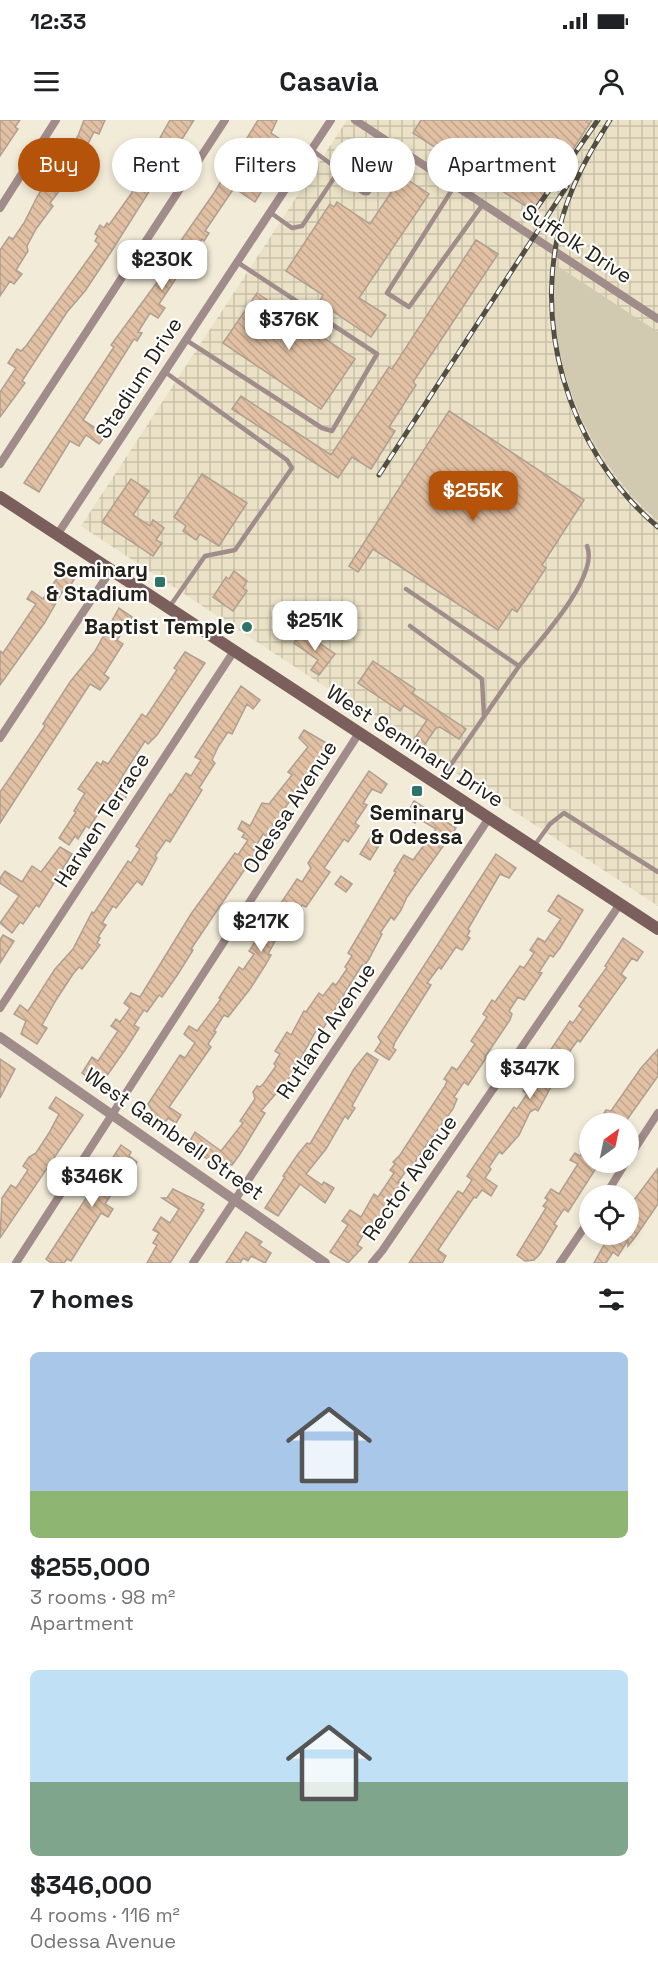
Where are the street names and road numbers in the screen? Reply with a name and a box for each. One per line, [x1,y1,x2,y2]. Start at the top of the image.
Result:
street label: Suffolk Drive [517,198,638,289]
street label: Stadium Drive [89,312,188,444]
street label: West Seminary Drive [321,678,509,813]
street label: Odessa Avenue [236,735,343,878]
street label: Harwen Terrace [48,747,155,892]
street label: Rutland Avenue [270,957,381,1104]
street label: West Gambrell Street [79,1061,270,1206]
street label: Rector Avenue [356,1110,463,1246]

